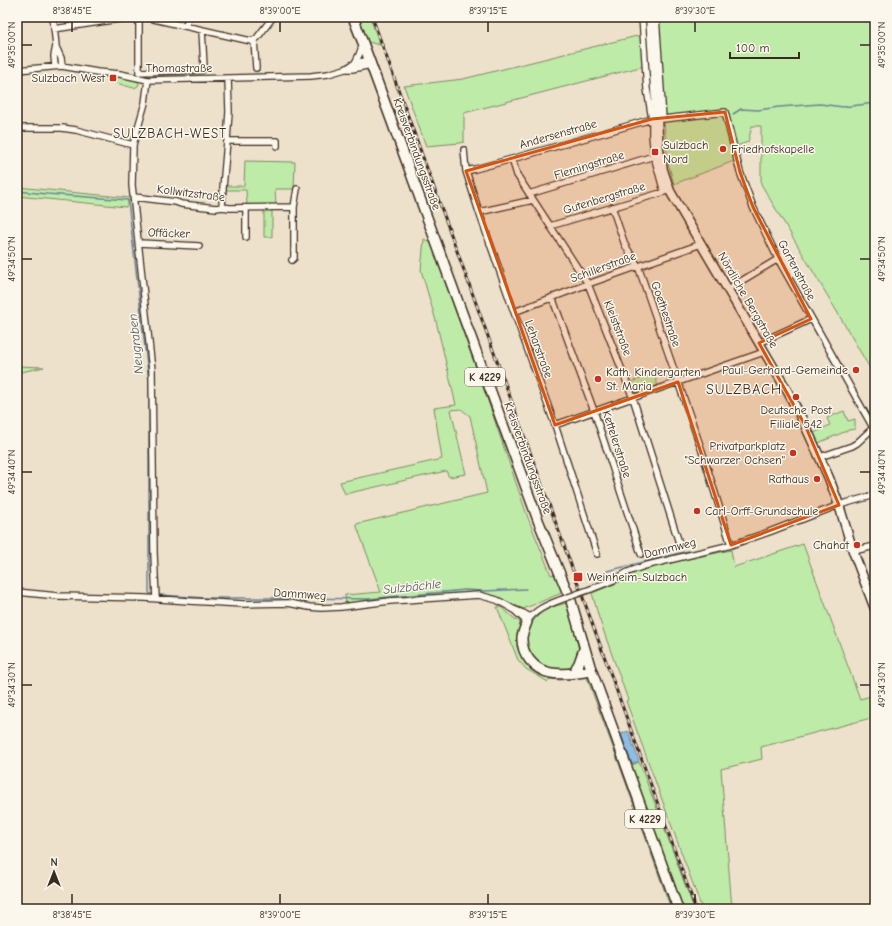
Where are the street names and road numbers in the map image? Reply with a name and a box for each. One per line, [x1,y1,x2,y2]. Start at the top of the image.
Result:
street label: Thomastraße [146,61,212,75]
street label: Kreisverbindungsstraße [390,96,444,212]
street label: Andersenstraße [518,116,598,152]
street label: Flemingstraße [552,148,626,182]
street label: Gutenbergstraße [561,179,647,217]
street label: Kollwitzstraße [156,182,226,204]
street label: Offäcker [148,225,191,241]
street label: Gartenstraße [775,237,819,303]
street label: Schillerstraße [568,249,638,285]
street label: Nördliche Bergstraße [715,250,781,350]
street label: Goethestraße [648,279,684,349]
street label: Kleiststraße [601,298,635,358]
street label: Leharstraße [522,318,556,380]
road number: K 4229 [465,368,505,386]
street label: Kreisverbindungsstraße [501,400,555,516]
street label: Kettelerstraße [600,408,634,480]
street label: Dammweg [643,535,697,561]
street label: Dammweg [273,585,327,603]
road number: K 4229 [625,810,665,828]

